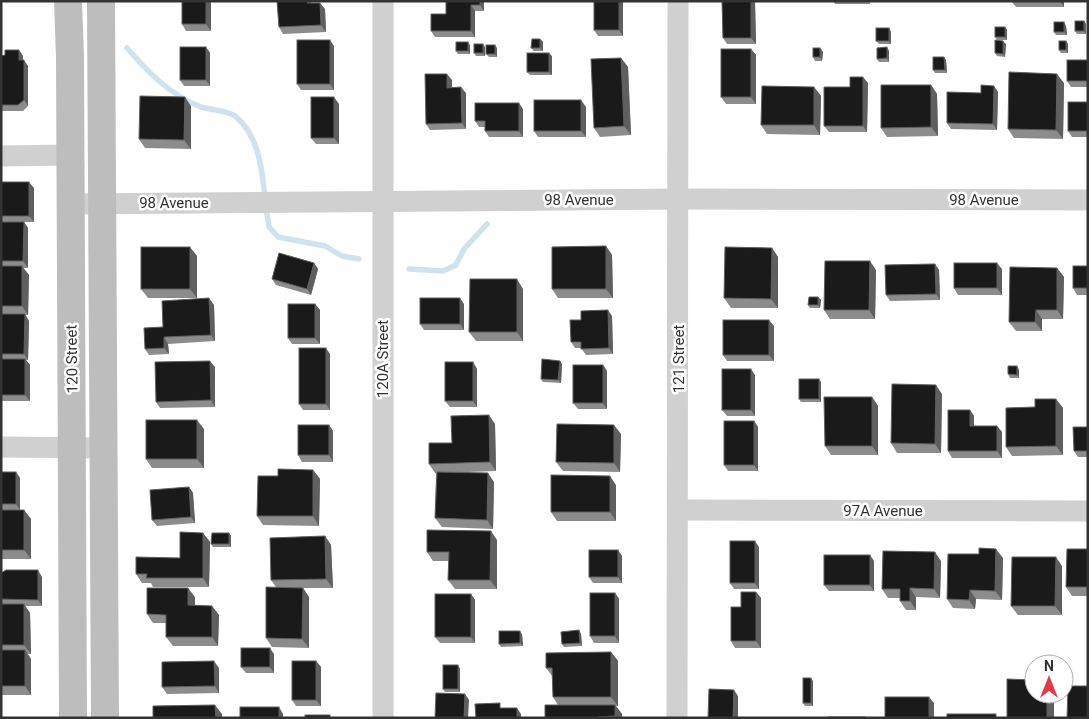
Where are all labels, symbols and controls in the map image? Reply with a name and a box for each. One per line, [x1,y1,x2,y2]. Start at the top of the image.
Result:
street label: 98 Avenue [544,191,614,209]
street label: 98 Avenue [949,191,1019,209]
street label: 98 Avenue [139,194,209,212]
street label: 120A Street [374,320,392,398]
street label: 120 Street [62,324,82,393]
street label: 121 Street [670,325,688,393]
street label: 97A Avenue [843,502,923,520]
north arrow [1024,654,1074,704]
text: N [1044,658,1054,674]

